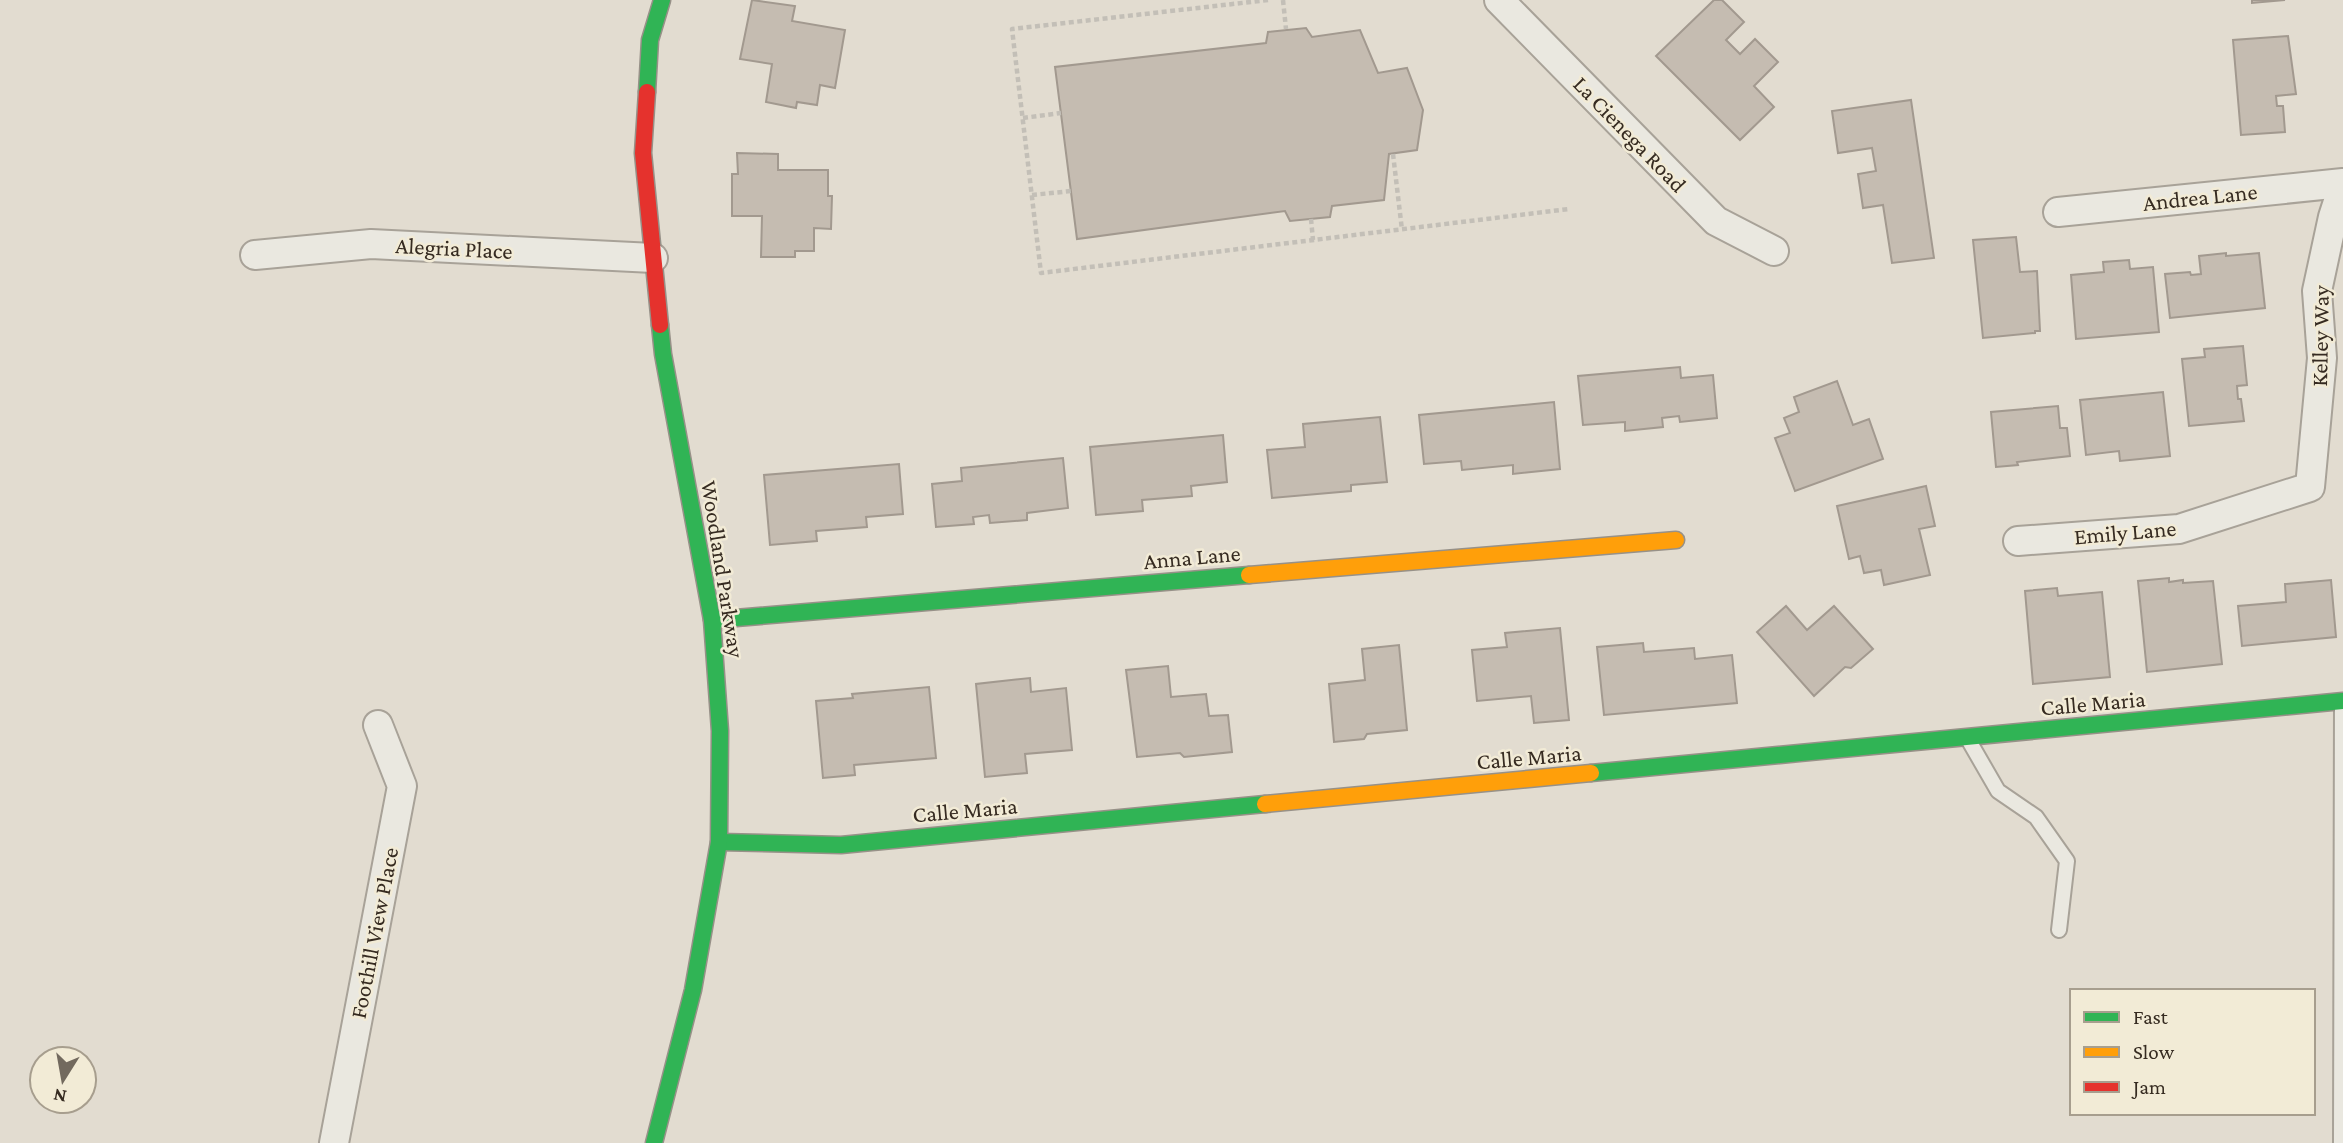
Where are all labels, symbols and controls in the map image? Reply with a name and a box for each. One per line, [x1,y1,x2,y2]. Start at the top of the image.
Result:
street label: La Cienega Road [1568,71,1692,197]
street label: Andrea Lane [2142,178,2258,216]
street label: Alegria Place [395,232,513,264]
street label: Kelley Way [2306,285,2334,387]
street label: Woodland Parkway [696,479,750,660]
street label: Emily Lane [2073,515,2177,549]
street label: Anna Lane [1142,540,1242,574]
street label: Calle Maria [2039,685,2147,721]
street label: Calle Maria [1475,739,1583,775]
street label: Calle Maria [911,792,1019,828]
street label: Foothill View Place [345,845,403,1021]
legend [2070,989,2315,1115]
text: Fast [2133,1005,2169,1029]
text: Slow [2133,1040,2175,1064]
north arrow [28,1045,98,1115]
text: Jam [2131,1075,2166,1099]
text: N [51,1085,68,1108]

